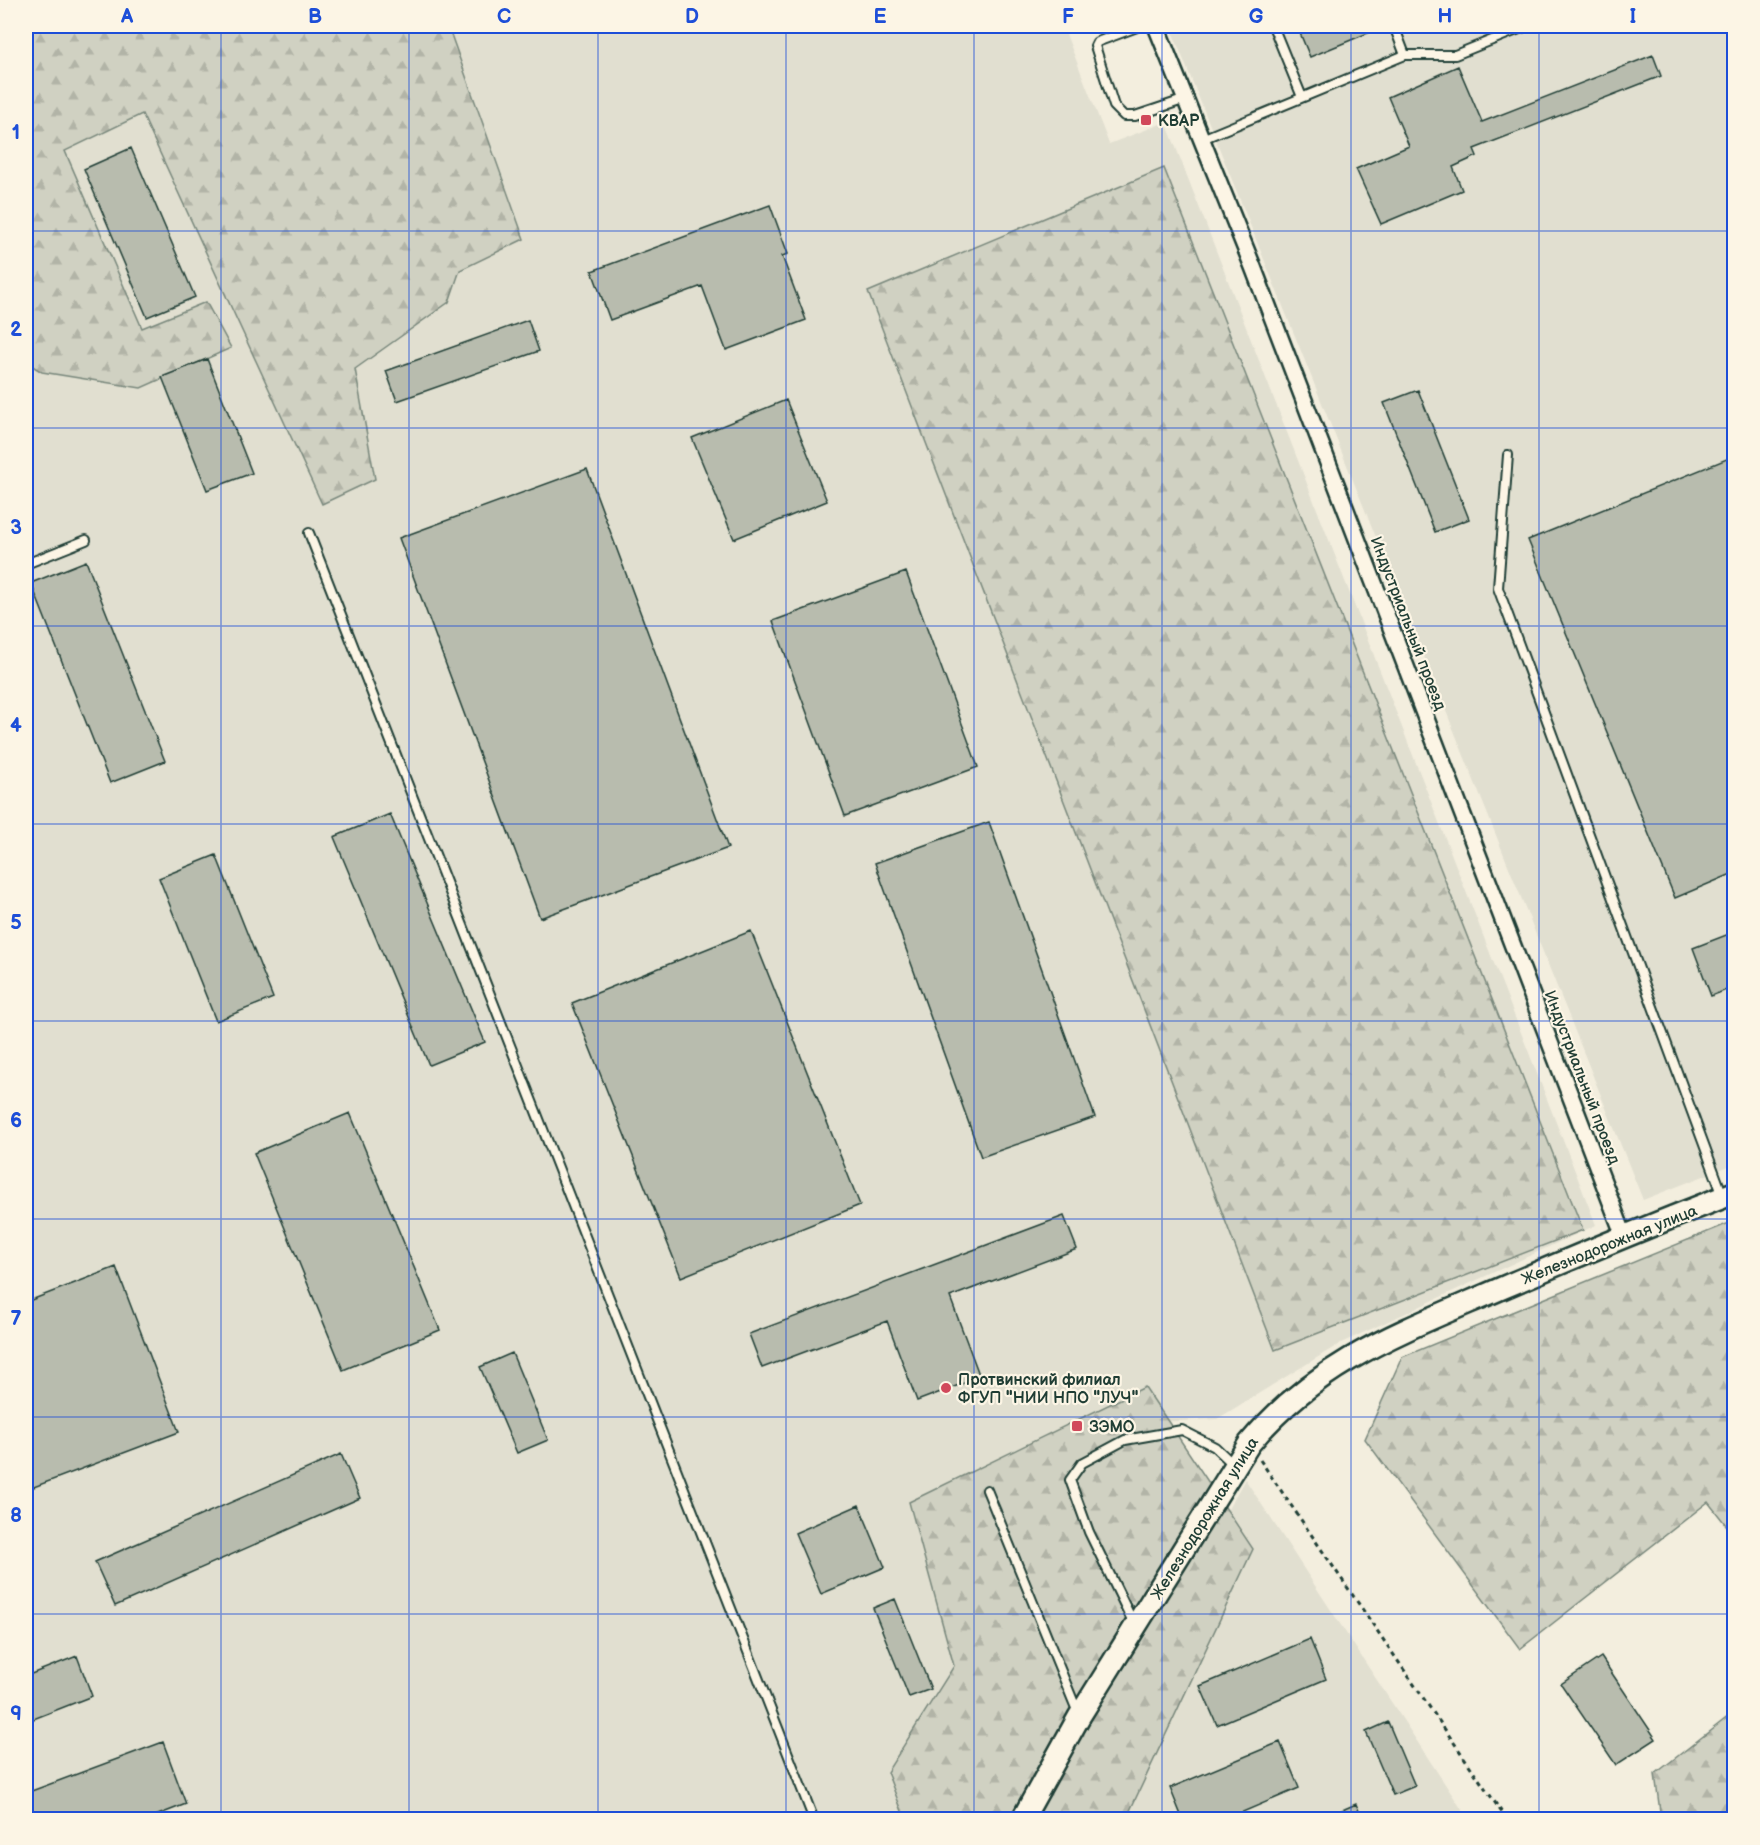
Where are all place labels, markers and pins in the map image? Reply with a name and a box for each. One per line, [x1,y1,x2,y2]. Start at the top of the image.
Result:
place label: КВАР [1158,112,1200,131]
marker: КВАР [1139,113,1153,127]
place label: Протвинский филиал ФГУП "НИИ НПО "ЛУЧ" [958,1371,1139,1408]
marker: Протвинский филиал ФГУП "НИИ НПО "ЛУЧ" [939,1381,953,1395]
place label: ЗЭМО [1089,1418,1135,1437]
marker: ЗЭМО [1070,1419,1084,1433]

